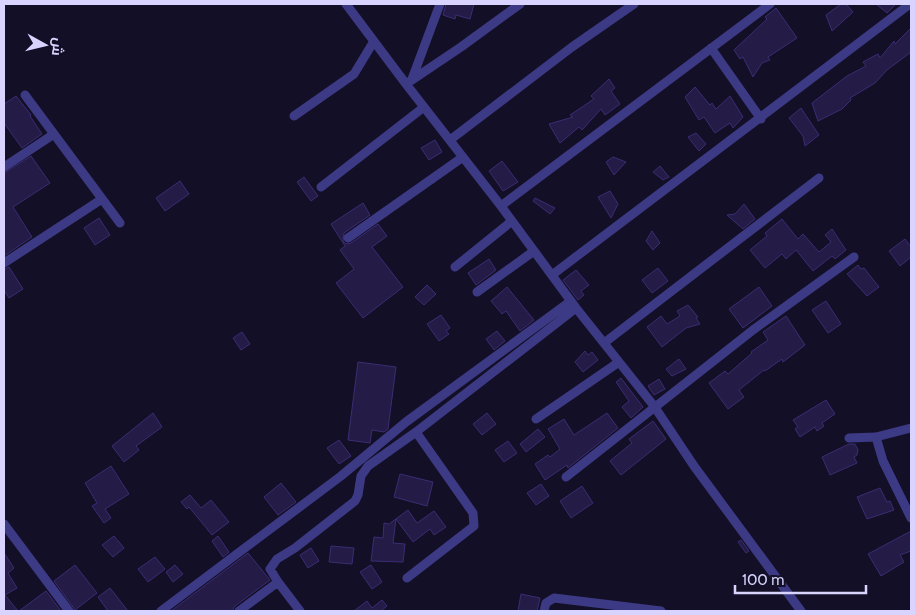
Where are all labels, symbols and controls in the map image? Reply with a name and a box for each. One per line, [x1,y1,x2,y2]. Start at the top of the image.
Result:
north arrow [20,20,70,70]
text: ش [48,37,68,57]
scale bar [735,562,866,594]
text: 100 m [742,571,784,589]

